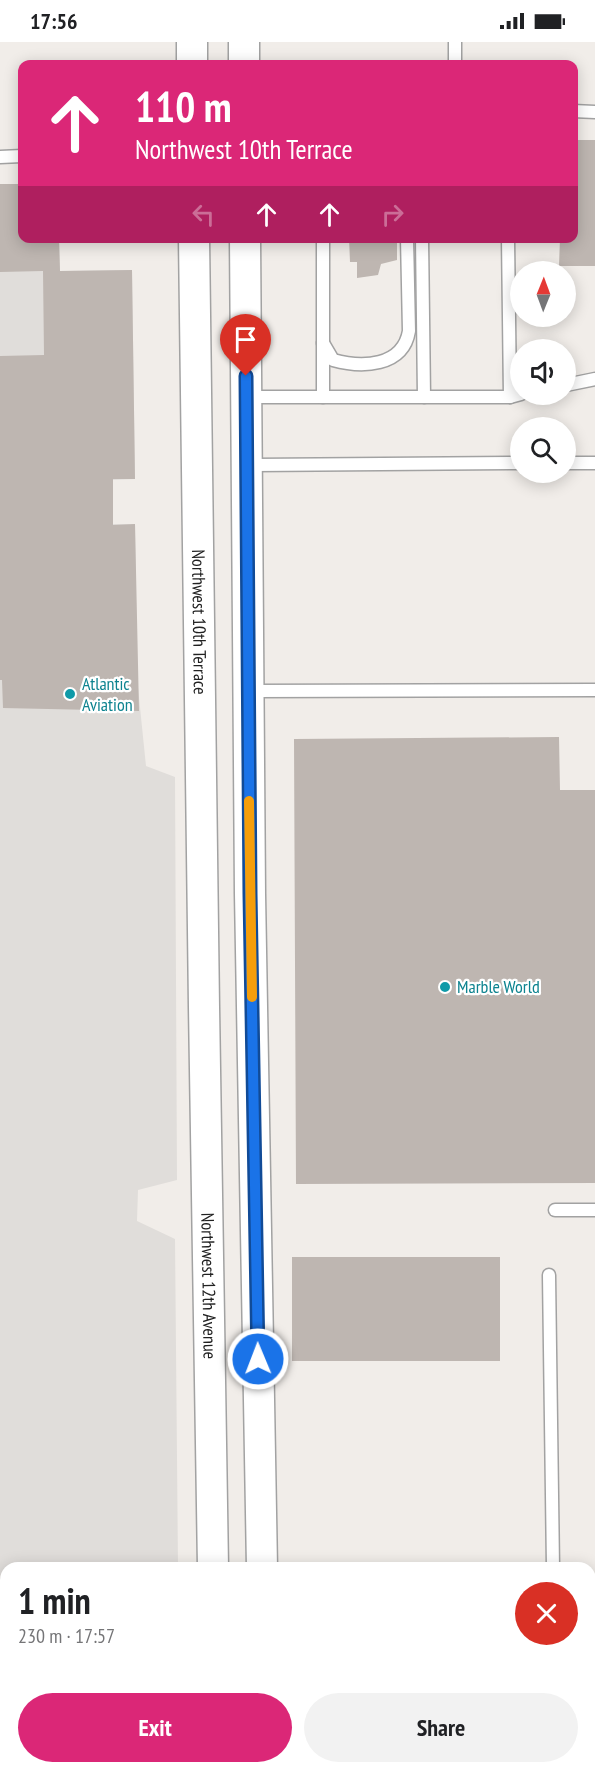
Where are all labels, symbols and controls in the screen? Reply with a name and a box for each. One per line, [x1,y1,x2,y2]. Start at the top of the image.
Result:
text: 17:56 [30,7,78,35]
text: 110 m [135,79,232,134]
icon: ahead [36,84,114,162]
text: Northwest 10th Terrace [135,132,353,166]
icon: left [187,198,220,231]
icon: ahead [250,198,283,231]
icon: ahead [313,198,346,231]
icon: right [376,198,409,231]
north arrow [510,261,576,327]
map controls [510,261,576,483]
pin [220,314,271,376]
icon: arrive [229,323,262,356]
button: sound [510,339,576,405]
button: search [510,417,576,483]
street label: Northwest 10th Terrace [187,549,212,695]
place label: Atlantic Aviation [82,672,133,716]
marker: Atlantic Aviation [63,687,77,701]
place label: Marble World [457,975,540,998]
marker: Marble World [438,980,452,994]
street label: Northwest 12th Avenue [196,1212,222,1359]
position arrow [226,1327,290,1391]
text: 1 min [18,1577,91,1624]
button: close [515,1582,578,1645]
text: 230 m · 17:57 [18,1623,115,1649]
button: Exit [18,1693,292,1762]
button: Share [304,1693,578,1762]

